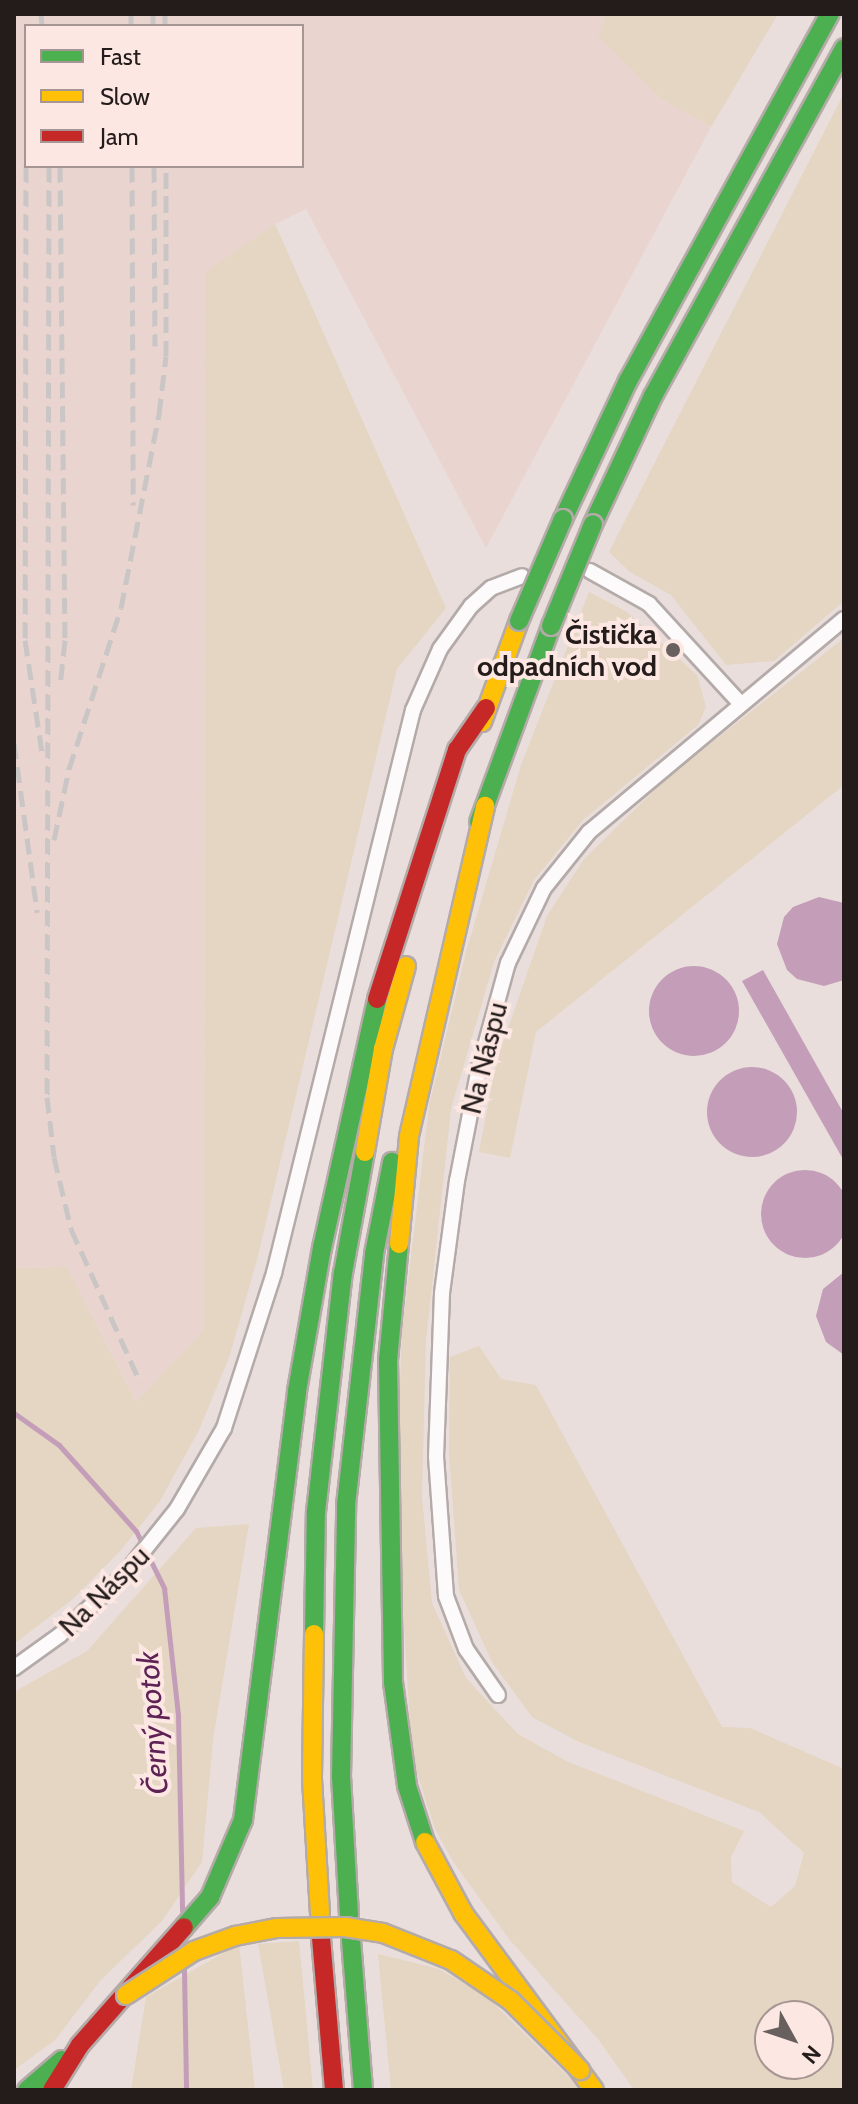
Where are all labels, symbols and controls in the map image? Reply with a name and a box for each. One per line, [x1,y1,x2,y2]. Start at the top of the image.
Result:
legend [24,24,304,168]
text: Fast [100,42,141,71]
text: Slow [100,82,150,111]
text: Jam [100,122,138,151]
place label: Čistička odpadních vod [477,617,657,683]
marker: Čistička odpadních vod [664,641,682,659]
street label: Na Náspu [454,999,514,1117]
street label: Na Náspu [52,1539,156,1643]
water label: Černý potok [130,1650,176,1796]
north arrow [754,2000,834,2080]
text: N [796,2040,827,2069]

